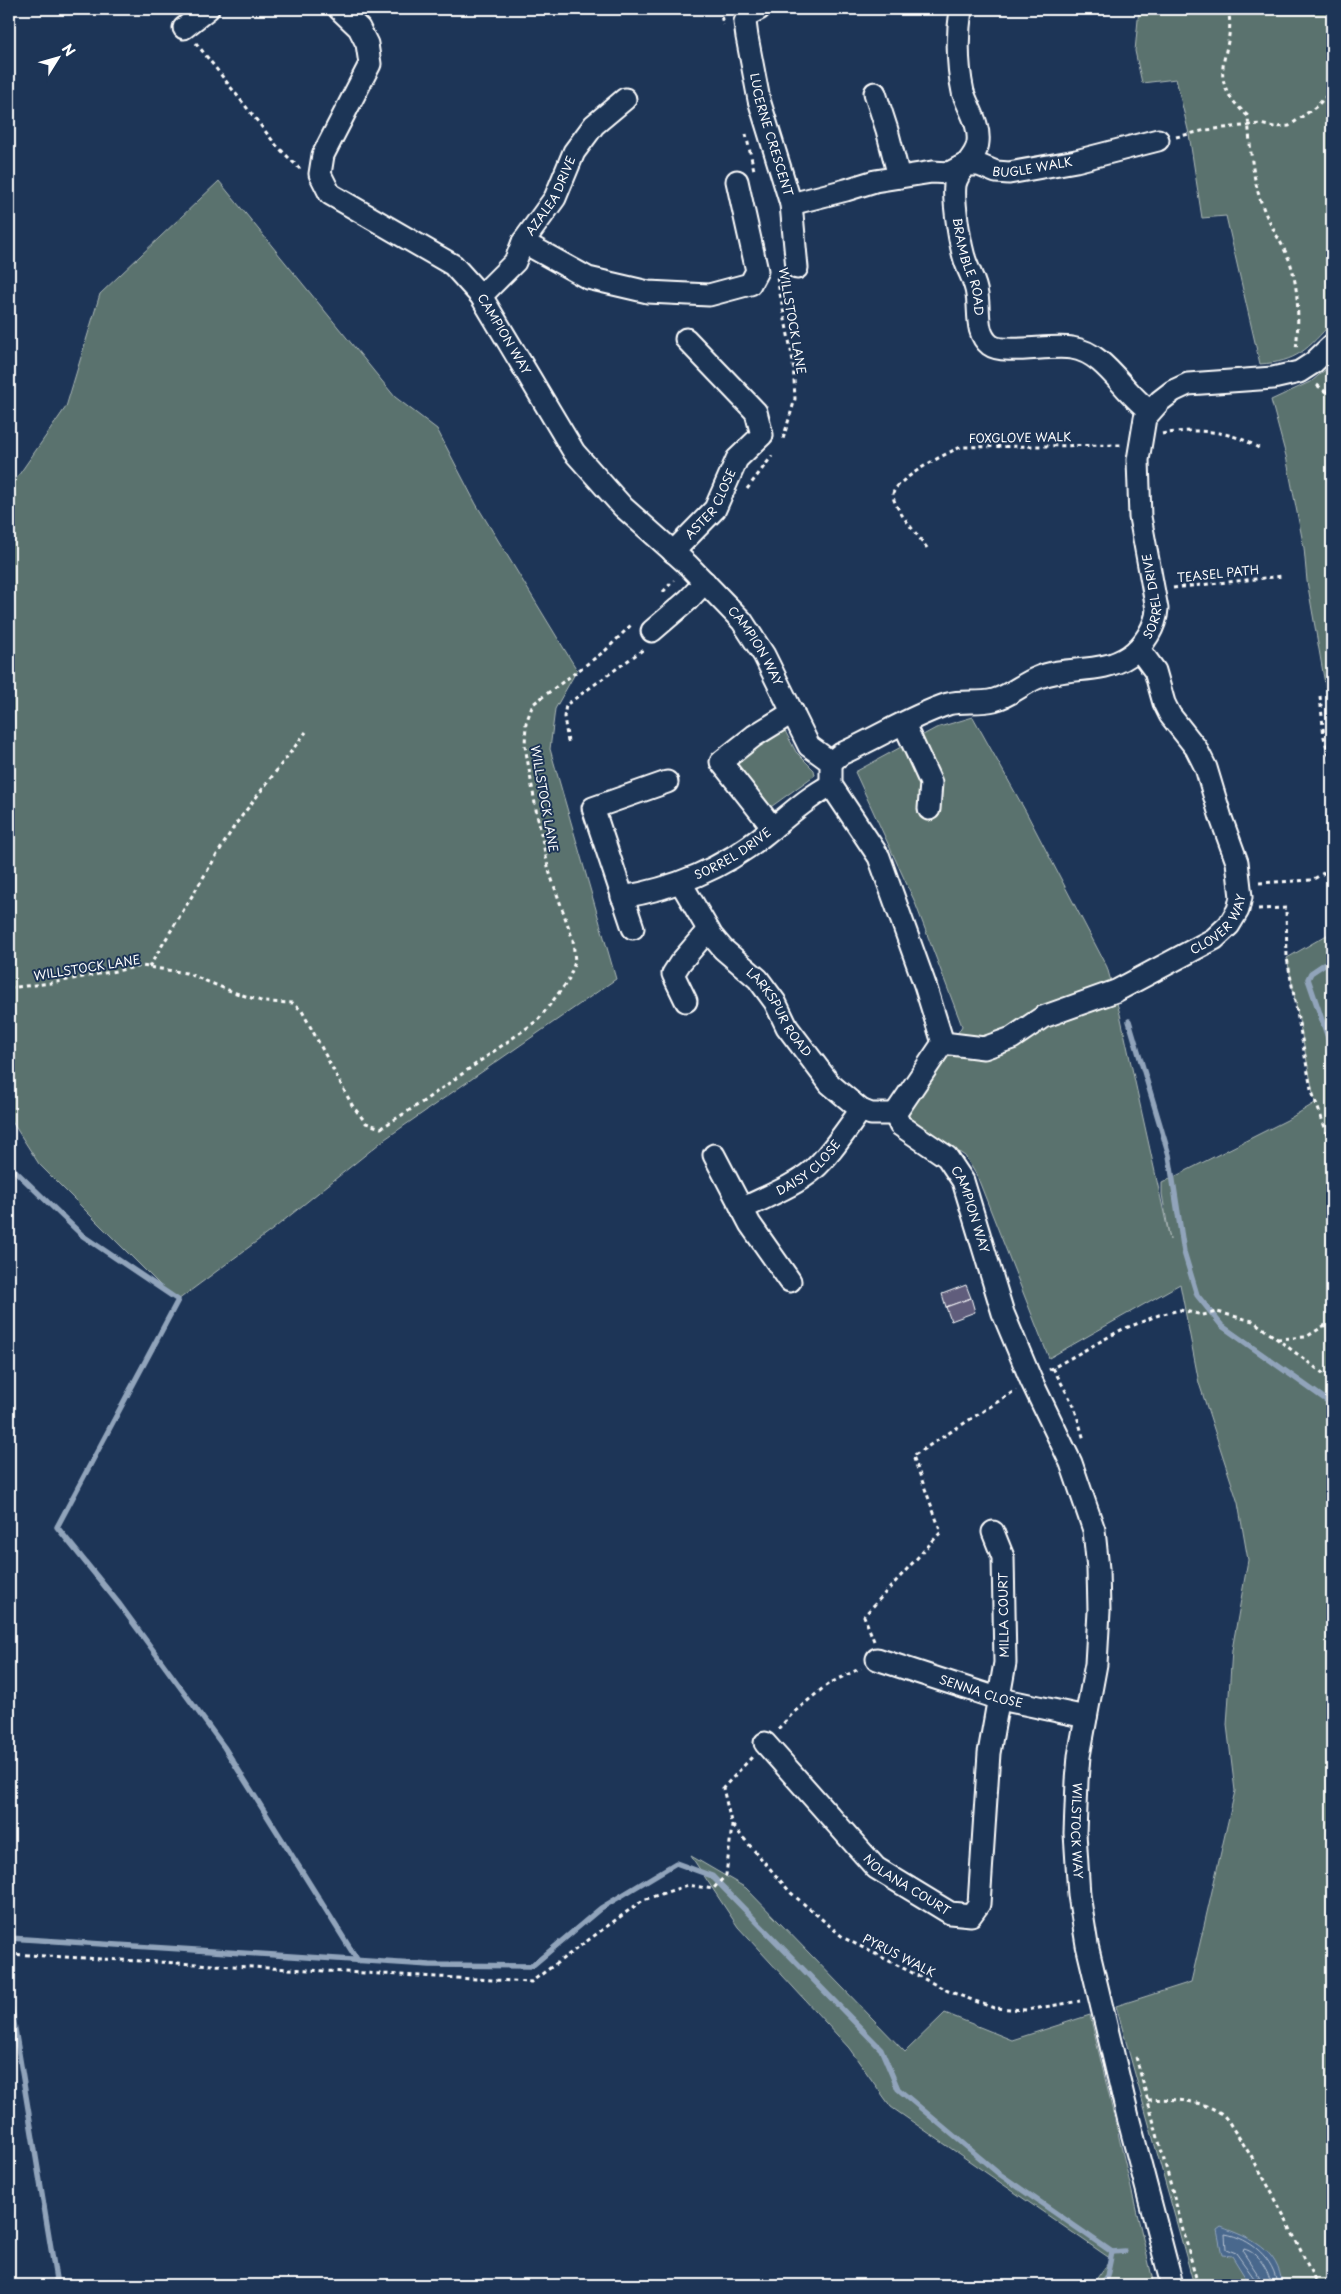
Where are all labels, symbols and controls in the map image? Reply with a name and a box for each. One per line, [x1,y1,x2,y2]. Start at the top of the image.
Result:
north arrow [32,32,82,82]
text: N [57,39,81,61]
street label: LUCERNE CRESCENT [746,71,798,199]
street label: BUGLE WALK [992,152,1074,181]
street label: AZALEA DRIVE [521,153,579,239]
street label: BRAMBLE ROAD [949,217,988,316]
street label: WILLSTOCK LANE [775,266,811,376]
street label: CAMPION WAY [474,290,536,378]
street label: FOXGLOVE WALK [968,427,1072,447]
street label: ASTER CLOSE [680,465,740,543]
street label: SORREL DRIVE [1137,552,1165,642]
street label: TEASEL PATH [1176,560,1260,586]
street label: CAMPION WAY [724,602,788,689]
street label: WILLSTOCK LANE [527,744,563,854]
street label: SORREL DRIVE [691,823,774,884]
street label: CLOVER WAY [1186,892,1250,958]
street label: WILLSTOCK LANE [32,950,142,984]
street label: LARKSPUR ROAD [743,963,816,1060]
street label: DAISY CLOSE [773,1136,844,1199]
street label: CAMPION WAY [947,1162,994,1255]
street label: MILLA COURT [993,1571,1013,1658]
street label: SENNA CLOSE [937,1670,1024,1712]
street label: WILSTOCK WAY [1067,1782,1088,1880]
street label: NOLANA COURT [860,1850,954,1919]
street label: PYRUS WALK [860,1929,939,1981]

